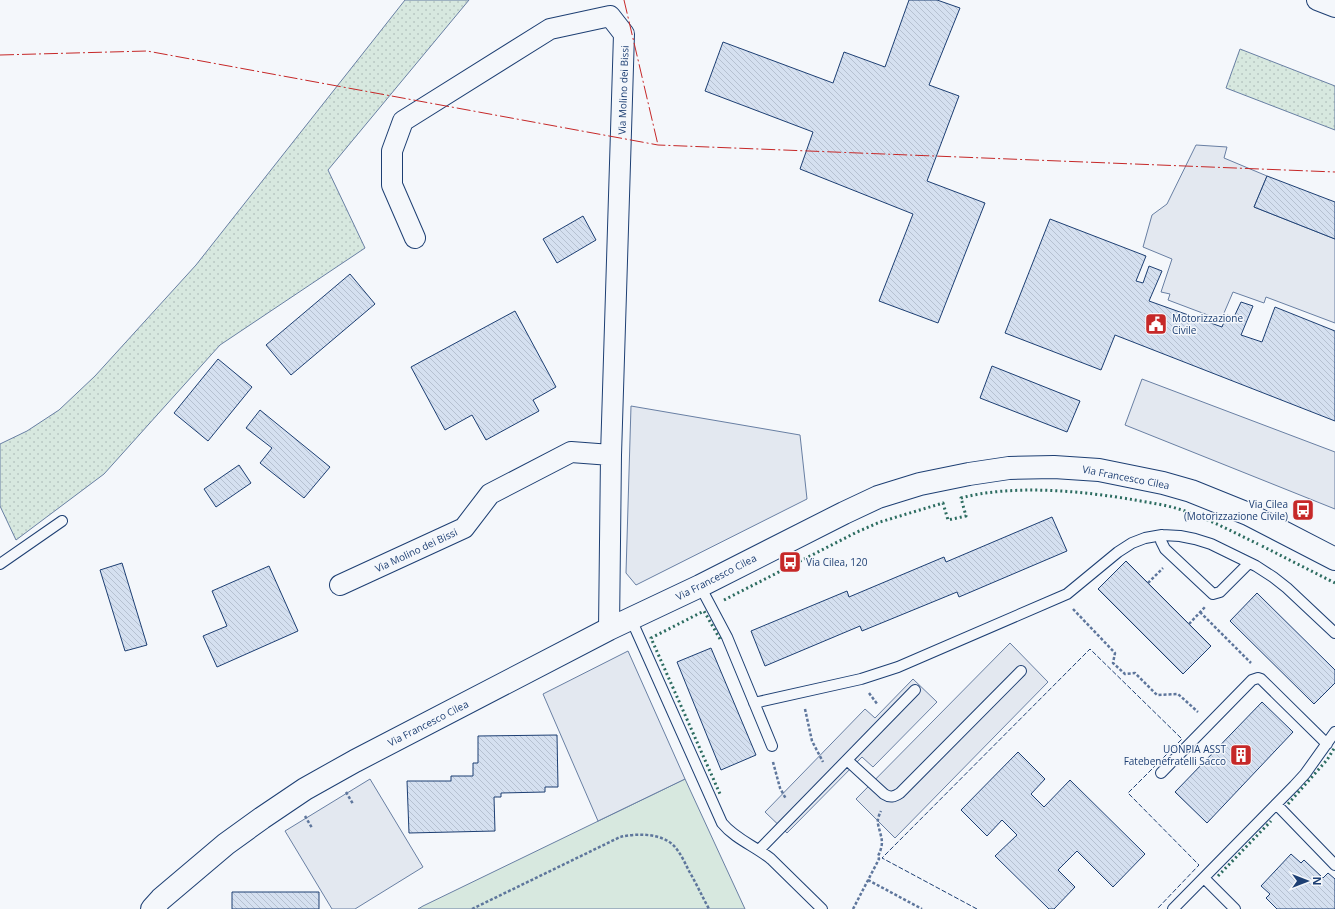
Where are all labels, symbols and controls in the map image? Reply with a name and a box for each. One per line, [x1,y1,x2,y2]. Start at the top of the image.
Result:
street label: Via Molino dei Bissi [614,45,632,135]
public building icon: Motorizzazione Civile [1143,311,1169,337]
place label: Motorizzazione Civile [1172,311,1243,337]
street label: Via Francesco Cilea [1081,462,1171,492]
place label: Via Cilea (Motorizzazione Civile) [1184,497,1288,523]
bus stop icon: Via Cilea (Motorizzazione Civile) [1290,497,1316,523]
street label: Via Molino dei Bissi [373,525,459,575]
bus stop icon: Via Cilea, 120 [777,549,803,575]
street label: Via Francesco Cilea [673,551,759,603]
place label: Via Cilea, 120 [806,555,868,569]
street label: Via Francesco Cilea [385,697,471,749]
place label: UONPIA ASST Fatebenefratelli Sacco [1124,742,1226,768]
building icon: UONPIA ASST Fatebenefratelli Sacco [1228,742,1254,768]
north arrow [1287,861,1327,901]
text: N [1310,877,1325,885]

